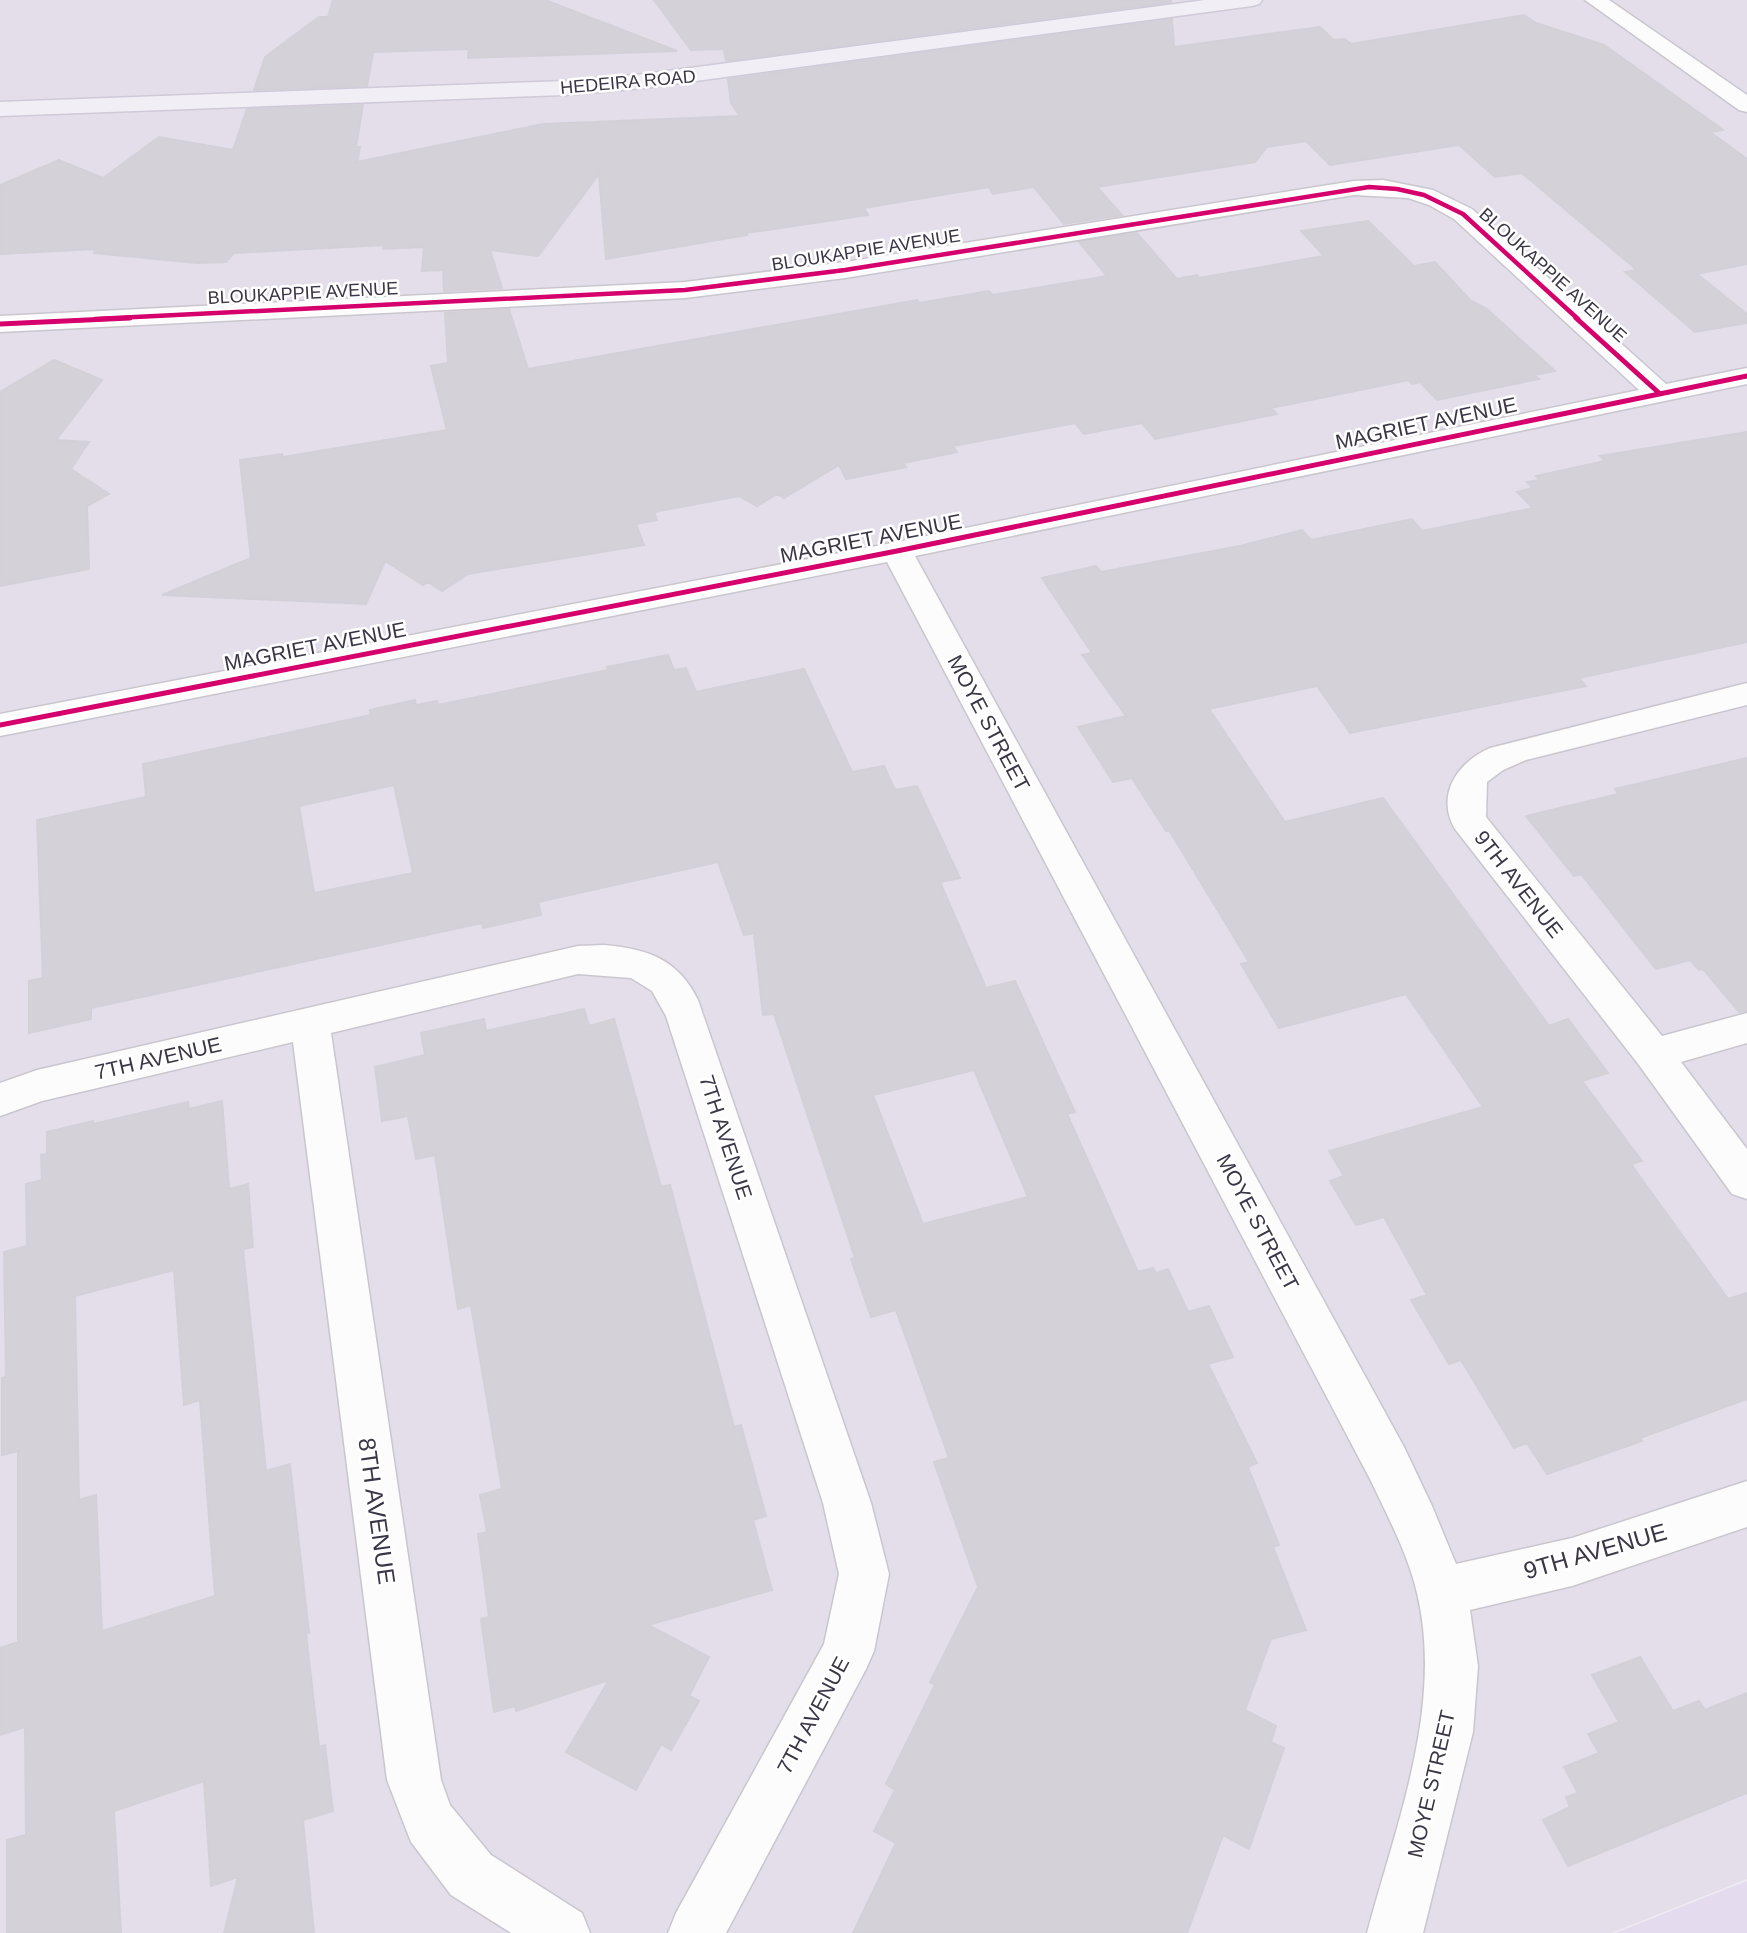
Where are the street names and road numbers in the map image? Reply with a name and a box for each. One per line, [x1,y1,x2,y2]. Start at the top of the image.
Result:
street label: HEDEIRA ROAD [559,66,697,98]
street label: BLOUKAPPIE AVENUE [1475,204,1631,346]
street label: BLOUKAPPIE AVENUE [770,225,962,275]
street label: BLOUKAPPIE AVENUE [207,278,399,308]
street label: MAGRIET AVENUE [1333,393,1519,453]
street label: MAGRIET AVENUE [778,509,964,567]
street label: MAGRIET AVENUE [222,617,408,675]
street label: MOYE STREET [944,651,1035,795]
street label: 9TH AVENUE [1470,826,1568,942]
street label: 7TH AVENUE [92,1032,224,1084]
street label: 7TH AVENUE [695,1072,757,1202]
street label: MOYE STREET [1213,1150,1304,1294]
street label: 8TH AVENUE [353,1436,401,1586]
street label: 9TH AVENUE [1520,1518,1670,1584]
street label: 7TH AVENUE [773,1653,853,1777]
street label: MOYE STREET [1403,1708,1459,1860]

